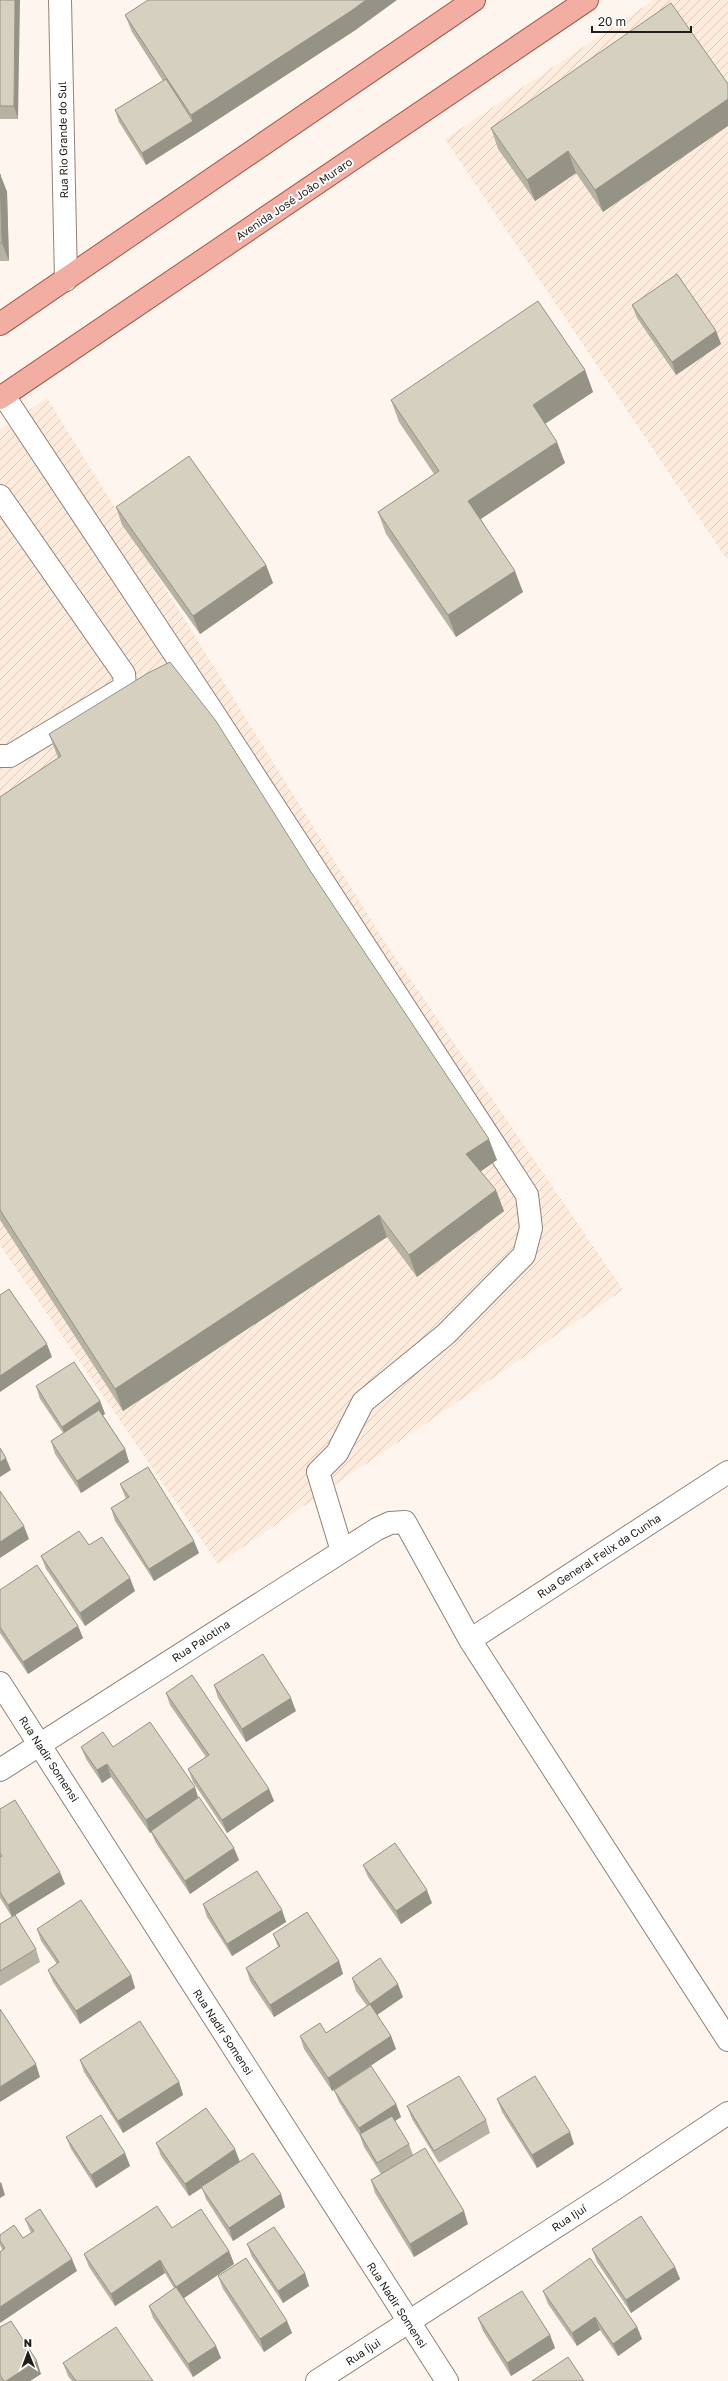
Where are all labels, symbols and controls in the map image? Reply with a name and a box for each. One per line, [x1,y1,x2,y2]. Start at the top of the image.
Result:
scale bar [592,8,691,34]
text: 20 m [598,14,626,29]
street label: Rua Rio Grande do Sul [55,81,70,199]
street label: Avenida José João Muraro [233,154,355,242]
street label: Rua General Felix da Cunha [535,1511,663,1600]
street label: Rua Palotina [169,1617,232,1664]
street label: Rua Nadir Somensi [17,1713,82,1804]
street label: Rua Nadir Somensi [191,1986,256,2077]
street label: Rua Ijuí [549,2201,589,2234]
street label: Rua Nadir Somensi [365,2259,430,2350]
north arrow [8,2333,48,2373]
text: N [24,2336,32,2349]
street label: Rua Íjui [343,2336,383,2368]

